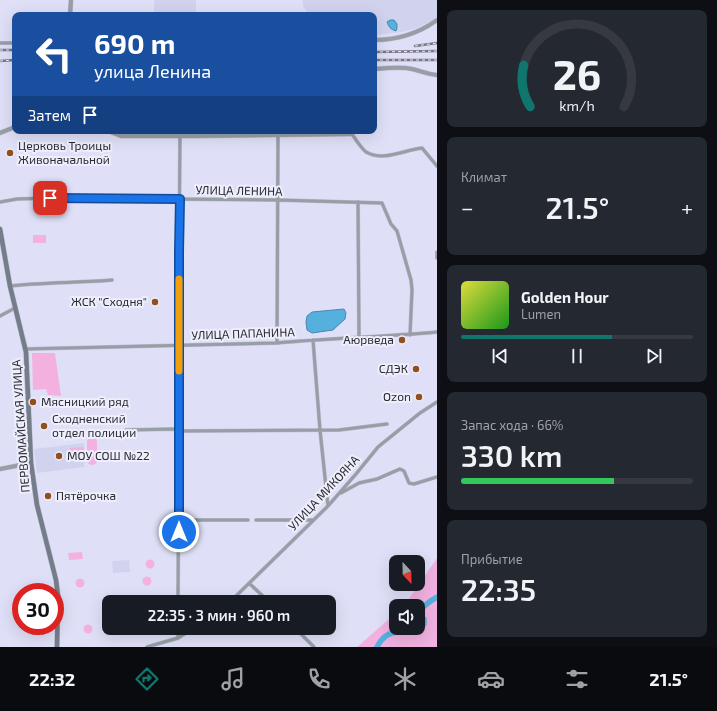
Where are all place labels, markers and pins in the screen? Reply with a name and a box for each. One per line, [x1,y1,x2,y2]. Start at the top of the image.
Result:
place label: Церковь Троицы Живоначальной [18,138,111,166]
marker: Церковь Троицы Живоначальной [5,148,15,158]
pin [33,181,67,215]
place label: ЖСК "Сходня" [71,294,147,308]
marker: ЖСК "Сходня" [150,297,160,307]
place label: Аюрведа [343,332,394,346]
marker: Аюрведа [397,335,407,345]
place label: СДЭК [379,361,408,375]
marker: СДЭК [411,364,421,374]
place label: Ozon [383,389,411,403]
marker: Ozon [414,392,424,402]
place label: Мясницкий ряд [41,394,129,408]
marker: Мясницкий ряд [28,397,38,407]
place label: Сходненский отдел полиции [52,411,136,439]
marker: Сходненский отдел полиции [39,421,49,431]
place label: МОУ СОШ №22 [67,448,150,462]
marker: МОУ СОШ №22 [54,451,64,461]
place label: Пятёрочка [56,488,116,502]
marker: Пятёрочка [43,491,53,501]

